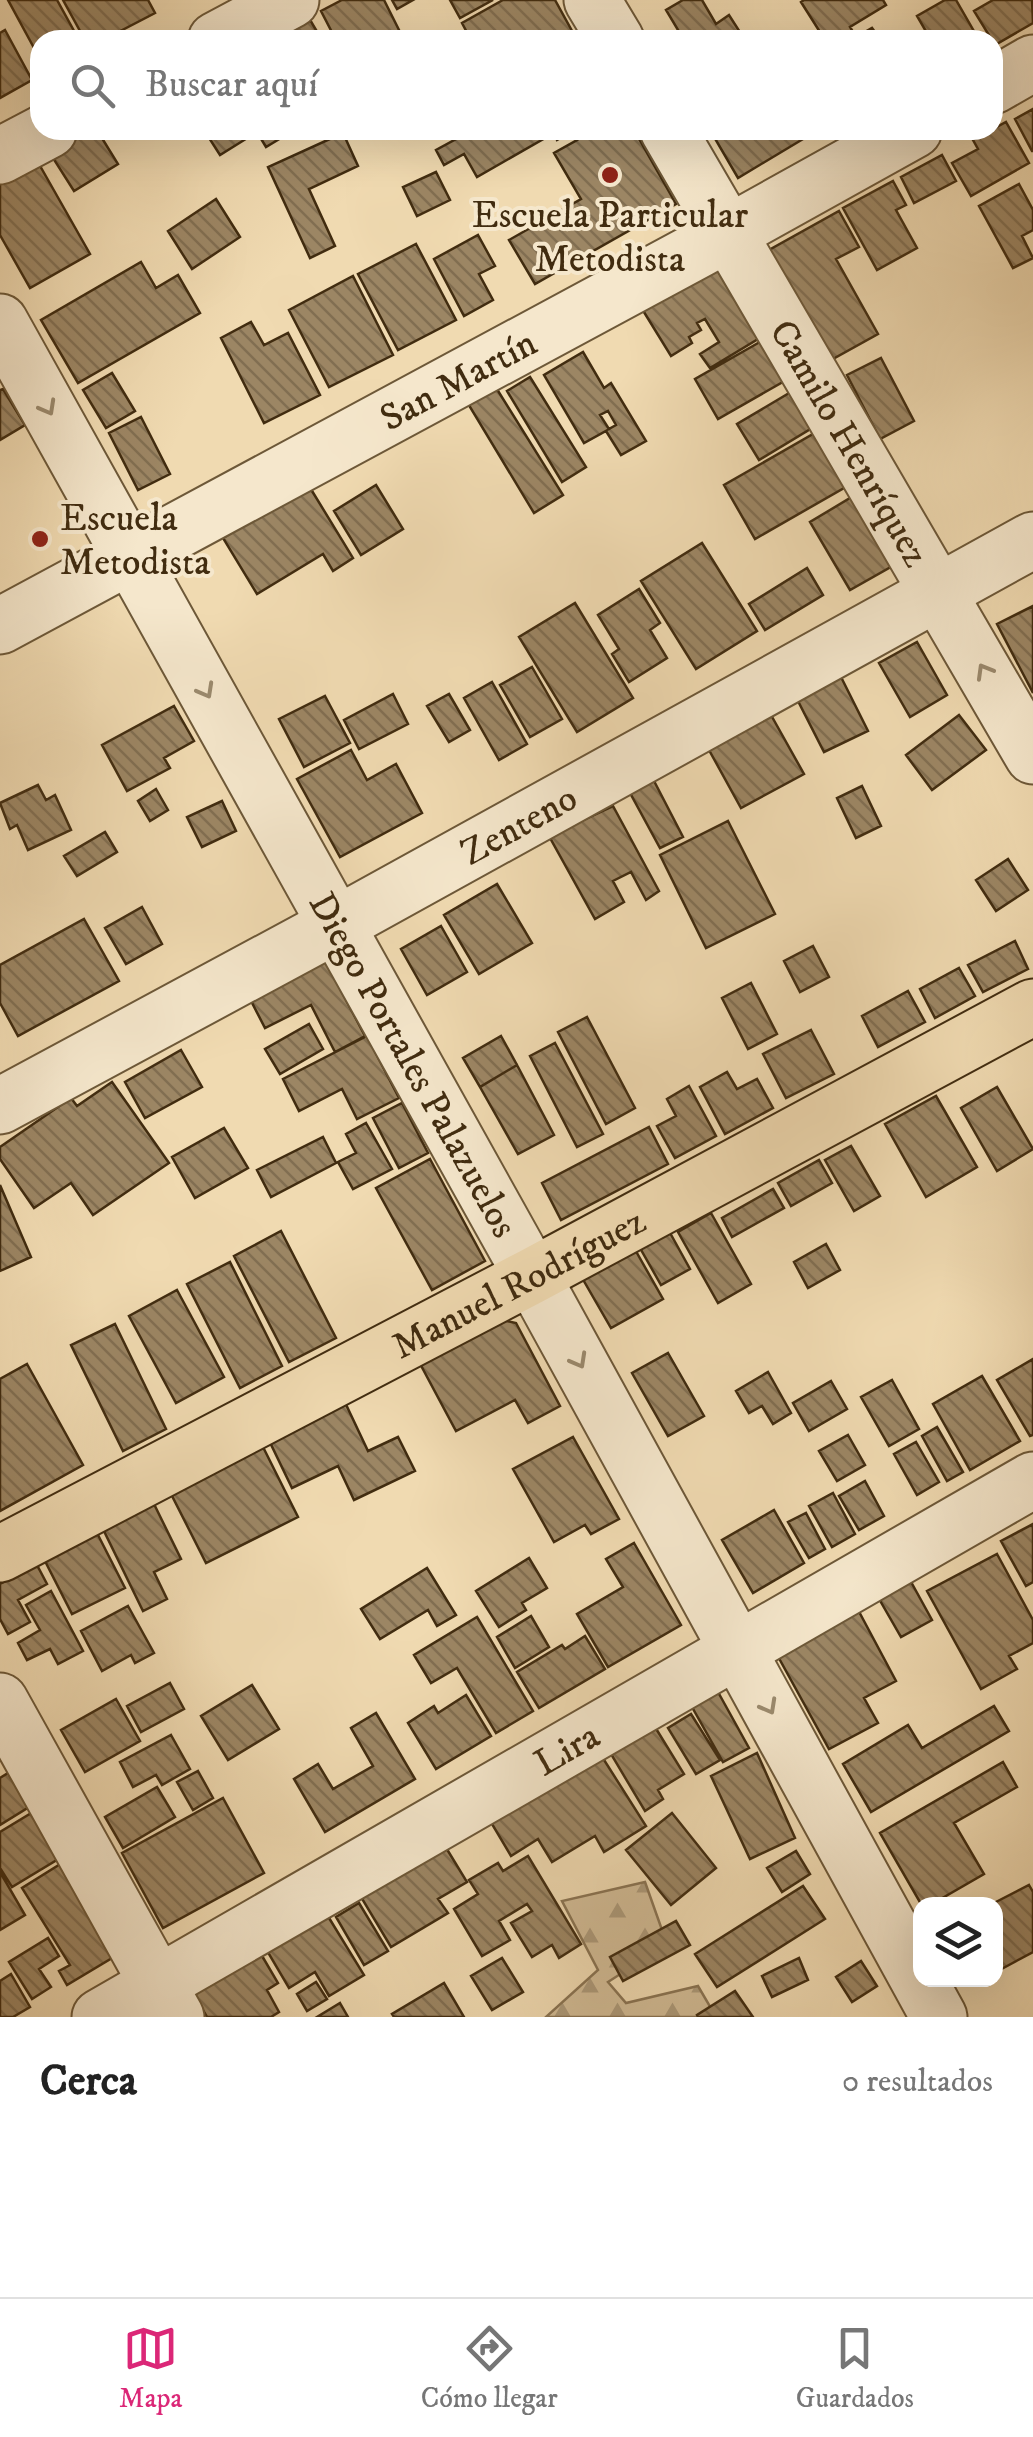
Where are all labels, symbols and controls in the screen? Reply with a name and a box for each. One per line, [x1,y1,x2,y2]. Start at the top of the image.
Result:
search box [30,30,1003,140]
icon: search [65,58,120,113]
text: Buscar aquí [145,61,318,109]
marker: Escuela Particular Metodista [599,164,621,186]
place label: Escuela Particular Metodista [472,192,748,284]
street label: Camilo Henríquez [758,312,939,576]
street label: San Martín [372,319,546,443]
one-way arrow [35,397,55,415]
place label: Escuela Metodista [60,495,210,587]
marker: Escuela Metodista [29,528,51,550]
one-way arrow [977,664,996,682]
one-way arrow [194,680,214,698]
street label: Zenteno [453,775,586,877]
street label: Diego Portales Palazuelos [297,884,528,1246]
street label: Manuel Rodríguez [384,1198,654,1371]
one-way arrow [566,1350,586,1368]
one-way arrow [757,1696,776,1715]
street label: Lira [526,1713,608,1788]
map controls [913,1897,1003,1987]
button: layers [913,1897,1003,1987]
text: Cerca [40,2056,137,2108]
text: 0 resultados [842,2062,993,2102]
tab: Mapa [119,2321,183,2416]
tab: Cómo llegar [421,2321,558,2416]
tab: Guardados [796,2321,914,2416]

